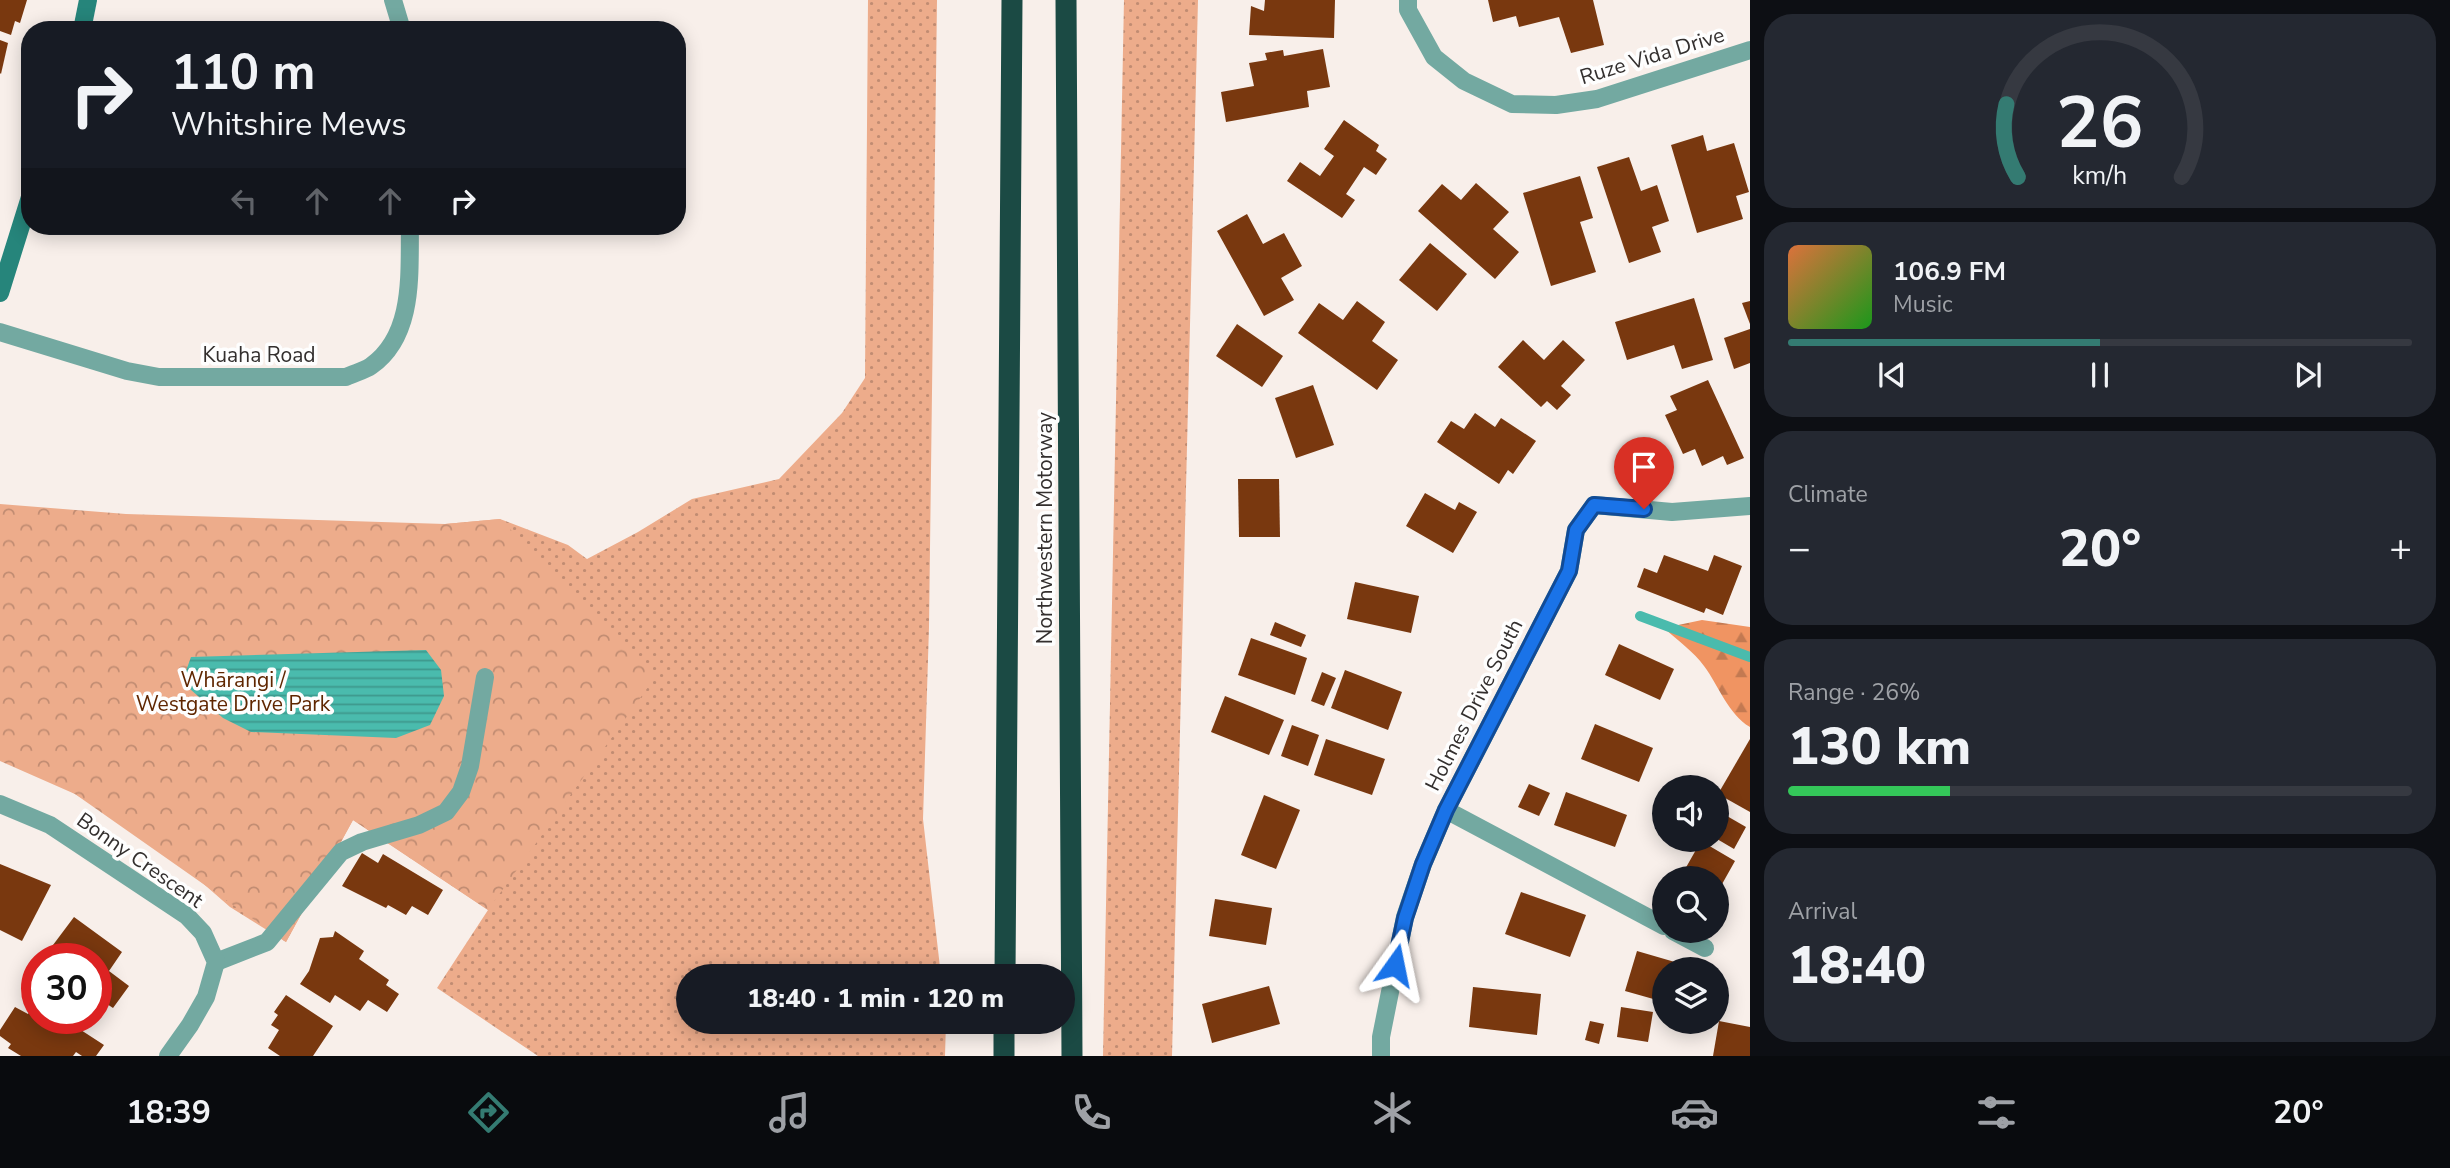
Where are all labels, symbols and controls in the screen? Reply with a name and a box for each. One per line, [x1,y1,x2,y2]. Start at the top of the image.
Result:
street label: Ruze Vida Drive [1576,21,1728,91]
text: 110 m [171,39,315,106]
icon: right [56,49,147,140]
text: 26 [2056,74,2144,174]
text: Whitshire Mews [171,103,407,146]
text: km/h [2072,159,2128,193]
icon: left [225,182,263,220]
icon: ahead [298,182,336,220]
icon: ahead [371,182,409,220]
icon: right [444,182,482,220]
text: 106.9 FM [1893,254,2006,289]
text: Music [1893,289,1953,320]
street label: Kuaha Road [202,341,316,369]
icon: previous [1873,356,1911,394]
icon: pause [2081,356,2119,394]
icon: next [2289,356,2327,394]
street label: Northwestern Motorway [1031,412,1059,644]
pin [1614,437,1674,509]
icon: arrive [1625,448,1663,486]
text: Climate [1788,479,1868,510]
text: 20° [2059,513,2141,584]
text: − [1788,523,1811,574]
text: + [2389,523,2412,574]
street label: Holmes Drive South [1419,614,1529,796]
park label: Whārangi / Westgate Drive Park [136,666,331,718]
text: Range · 26% [1788,677,1920,708]
text: 130 km [1788,711,1971,782]
map controls [1652,775,1729,1034]
button: sound [1652,775,1729,852]
street label: Bonny Crescent [71,806,209,914]
button: search [1652,866,1729,943]
text: Arrival [1788,896,1857,927]
position arrow [1358,928,1432,1002]
text: 18:40 [1788,930,1926,1001]
speed limit sign: 30 [21,943,112,1034]
button: layers [1652,957,1729,1034]
text: 18:40 · 1 min · 120 m [747,981,1004,1016]
icon: directions [464,1088,513,1137]
icon: music [765,1088,814,1137]
icon: phone [1067,1088,1116,1137]
icon: climate [1368,1088,1417,1137]
icon: car [1670,1088,1719,1137]
icon: filters [1972,1088,2021,1137]
text: 18:39 [126,1091,211,1134]
text: 20° [2273,1091,2324,1134]

